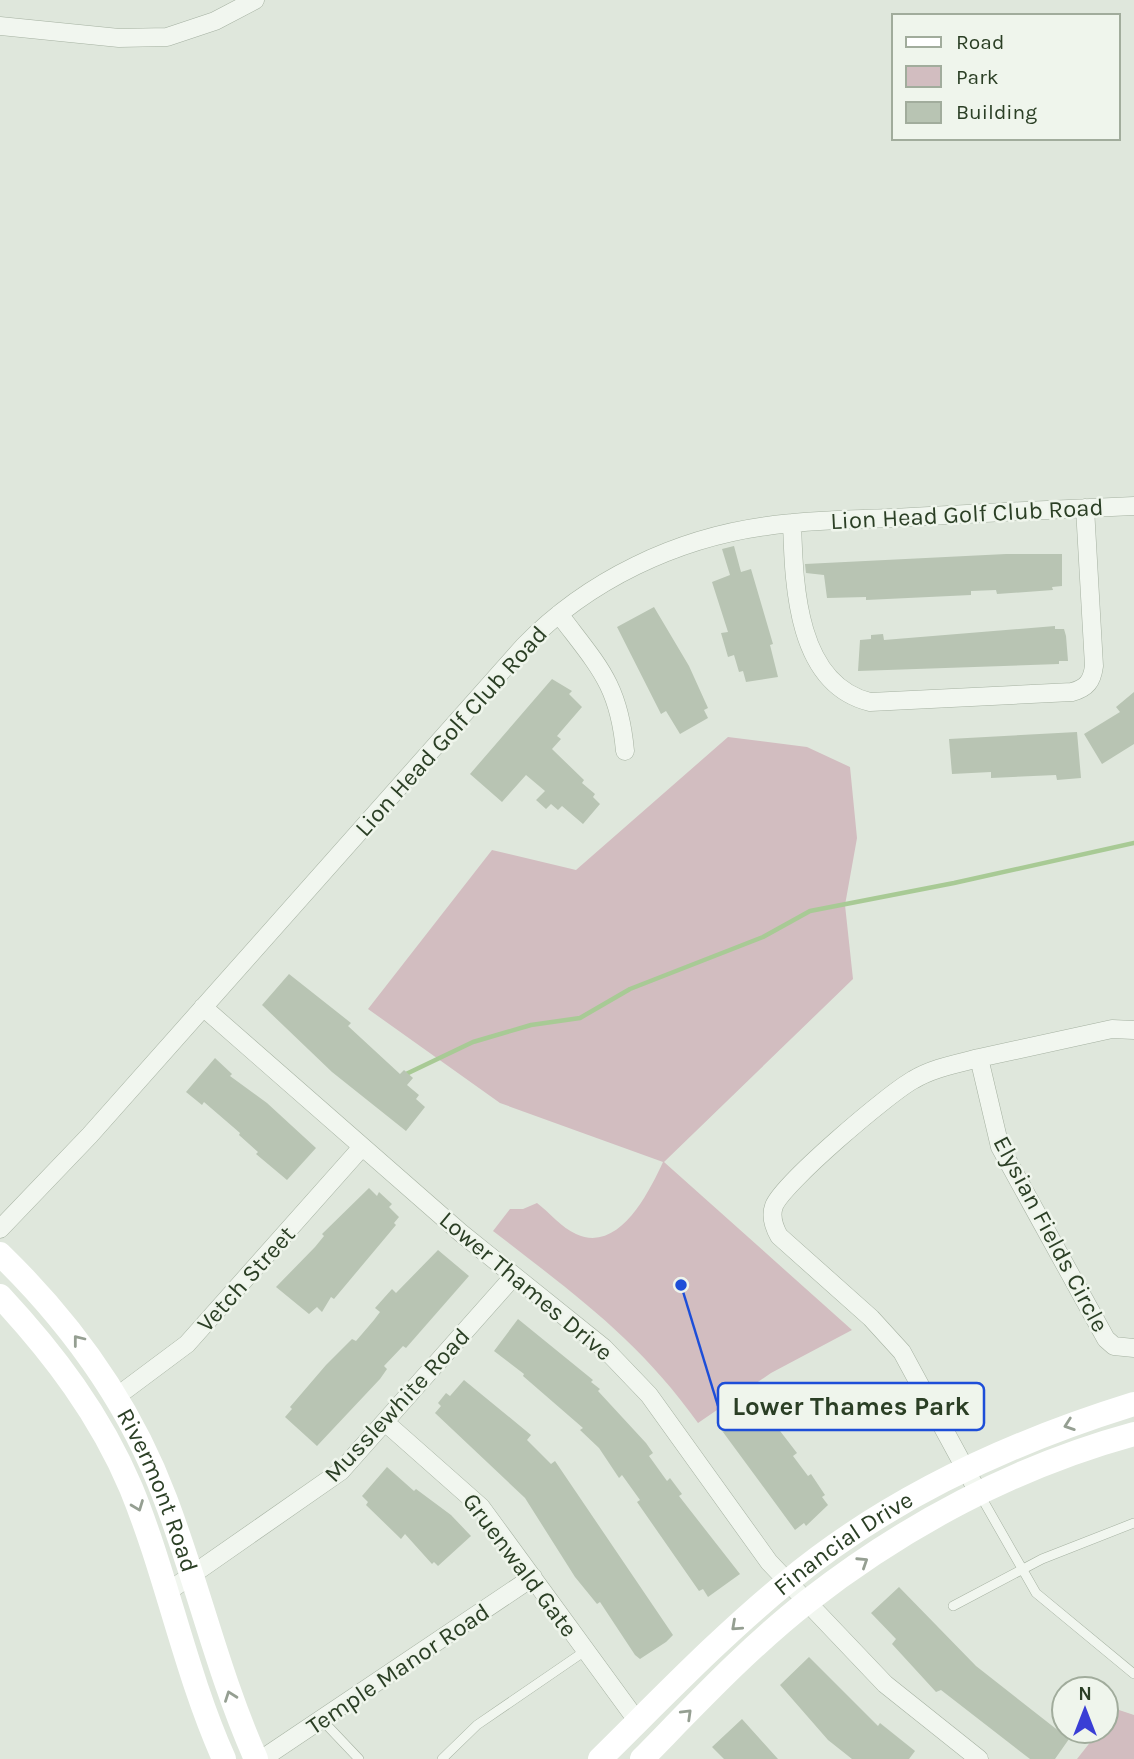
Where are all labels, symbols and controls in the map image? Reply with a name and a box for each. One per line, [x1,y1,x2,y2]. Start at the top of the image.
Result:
legend [892,14,1120,140]
text: Road [956,30,1004,54]
text: Park [956,65,999,89]
text: Building [956,100,1037,124]
street label: Lion Head Golf Club Road [830,493,1104,535]
street label: Lion Head Golf Club Road [349,620,553,842]
street label: Elysian Fields Circle [988,1131,1114,1337]
street label: Lower Thames Drive [434,1205,618,1367]
street label: Vetch Street [191,1220,301,1338]
street label: Musslewhite Road [318,1322,476,1488]
one-way arrow [73,1336,86,1348]
callout: Lower Thames Park [718,1383,984,1430]
text: Lower Thames Park [732,1391,970,1422]
street label: Rivermont Road [111,1403,204,1576]
one-way arrow [1064,1417,1076,1431]
street label: Financial Drive [768,1485,918,1601]
street label: Gruenwald Gate [457,1488,583,1642]
one-way arrow [129,1500,143,1512]
one-way arrow [855,1557,868,1570]
street label: Temple Manor Road [301,1597,495,1741]
one-way arrow [731,1618,744,1631]
north arrow [1050,1675,1120,1745]
text: N [1078,1683,1092,1705]
one-way arrow [224,1690,238,1703]
one-way arrow [678,1710,691,1723]

